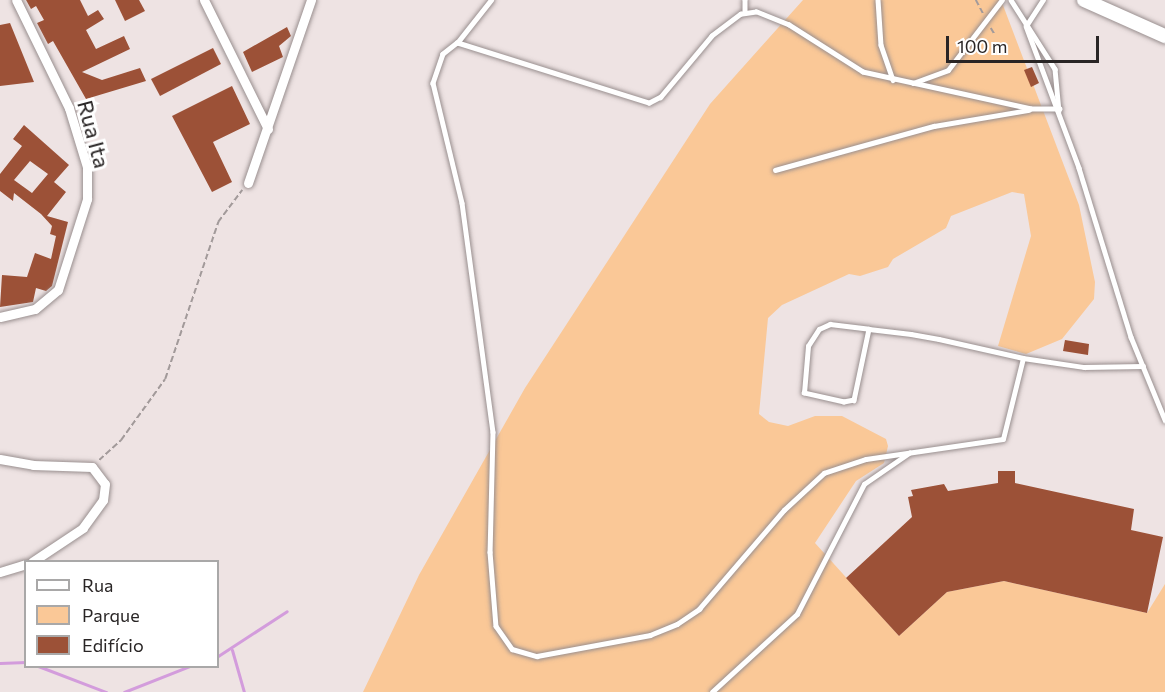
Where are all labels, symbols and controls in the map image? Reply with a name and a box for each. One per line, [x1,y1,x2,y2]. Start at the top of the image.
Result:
scale bar [949,24,1102,62]
text: 100 m [957,35,1007,57]
street label: Rua Ita [72,97,116,171]
legend [24,560,219,668]
text: Rua [82,574,113,596]
text: Parque [82,604,140,626]
text: Edifício [82,634,144,656]

